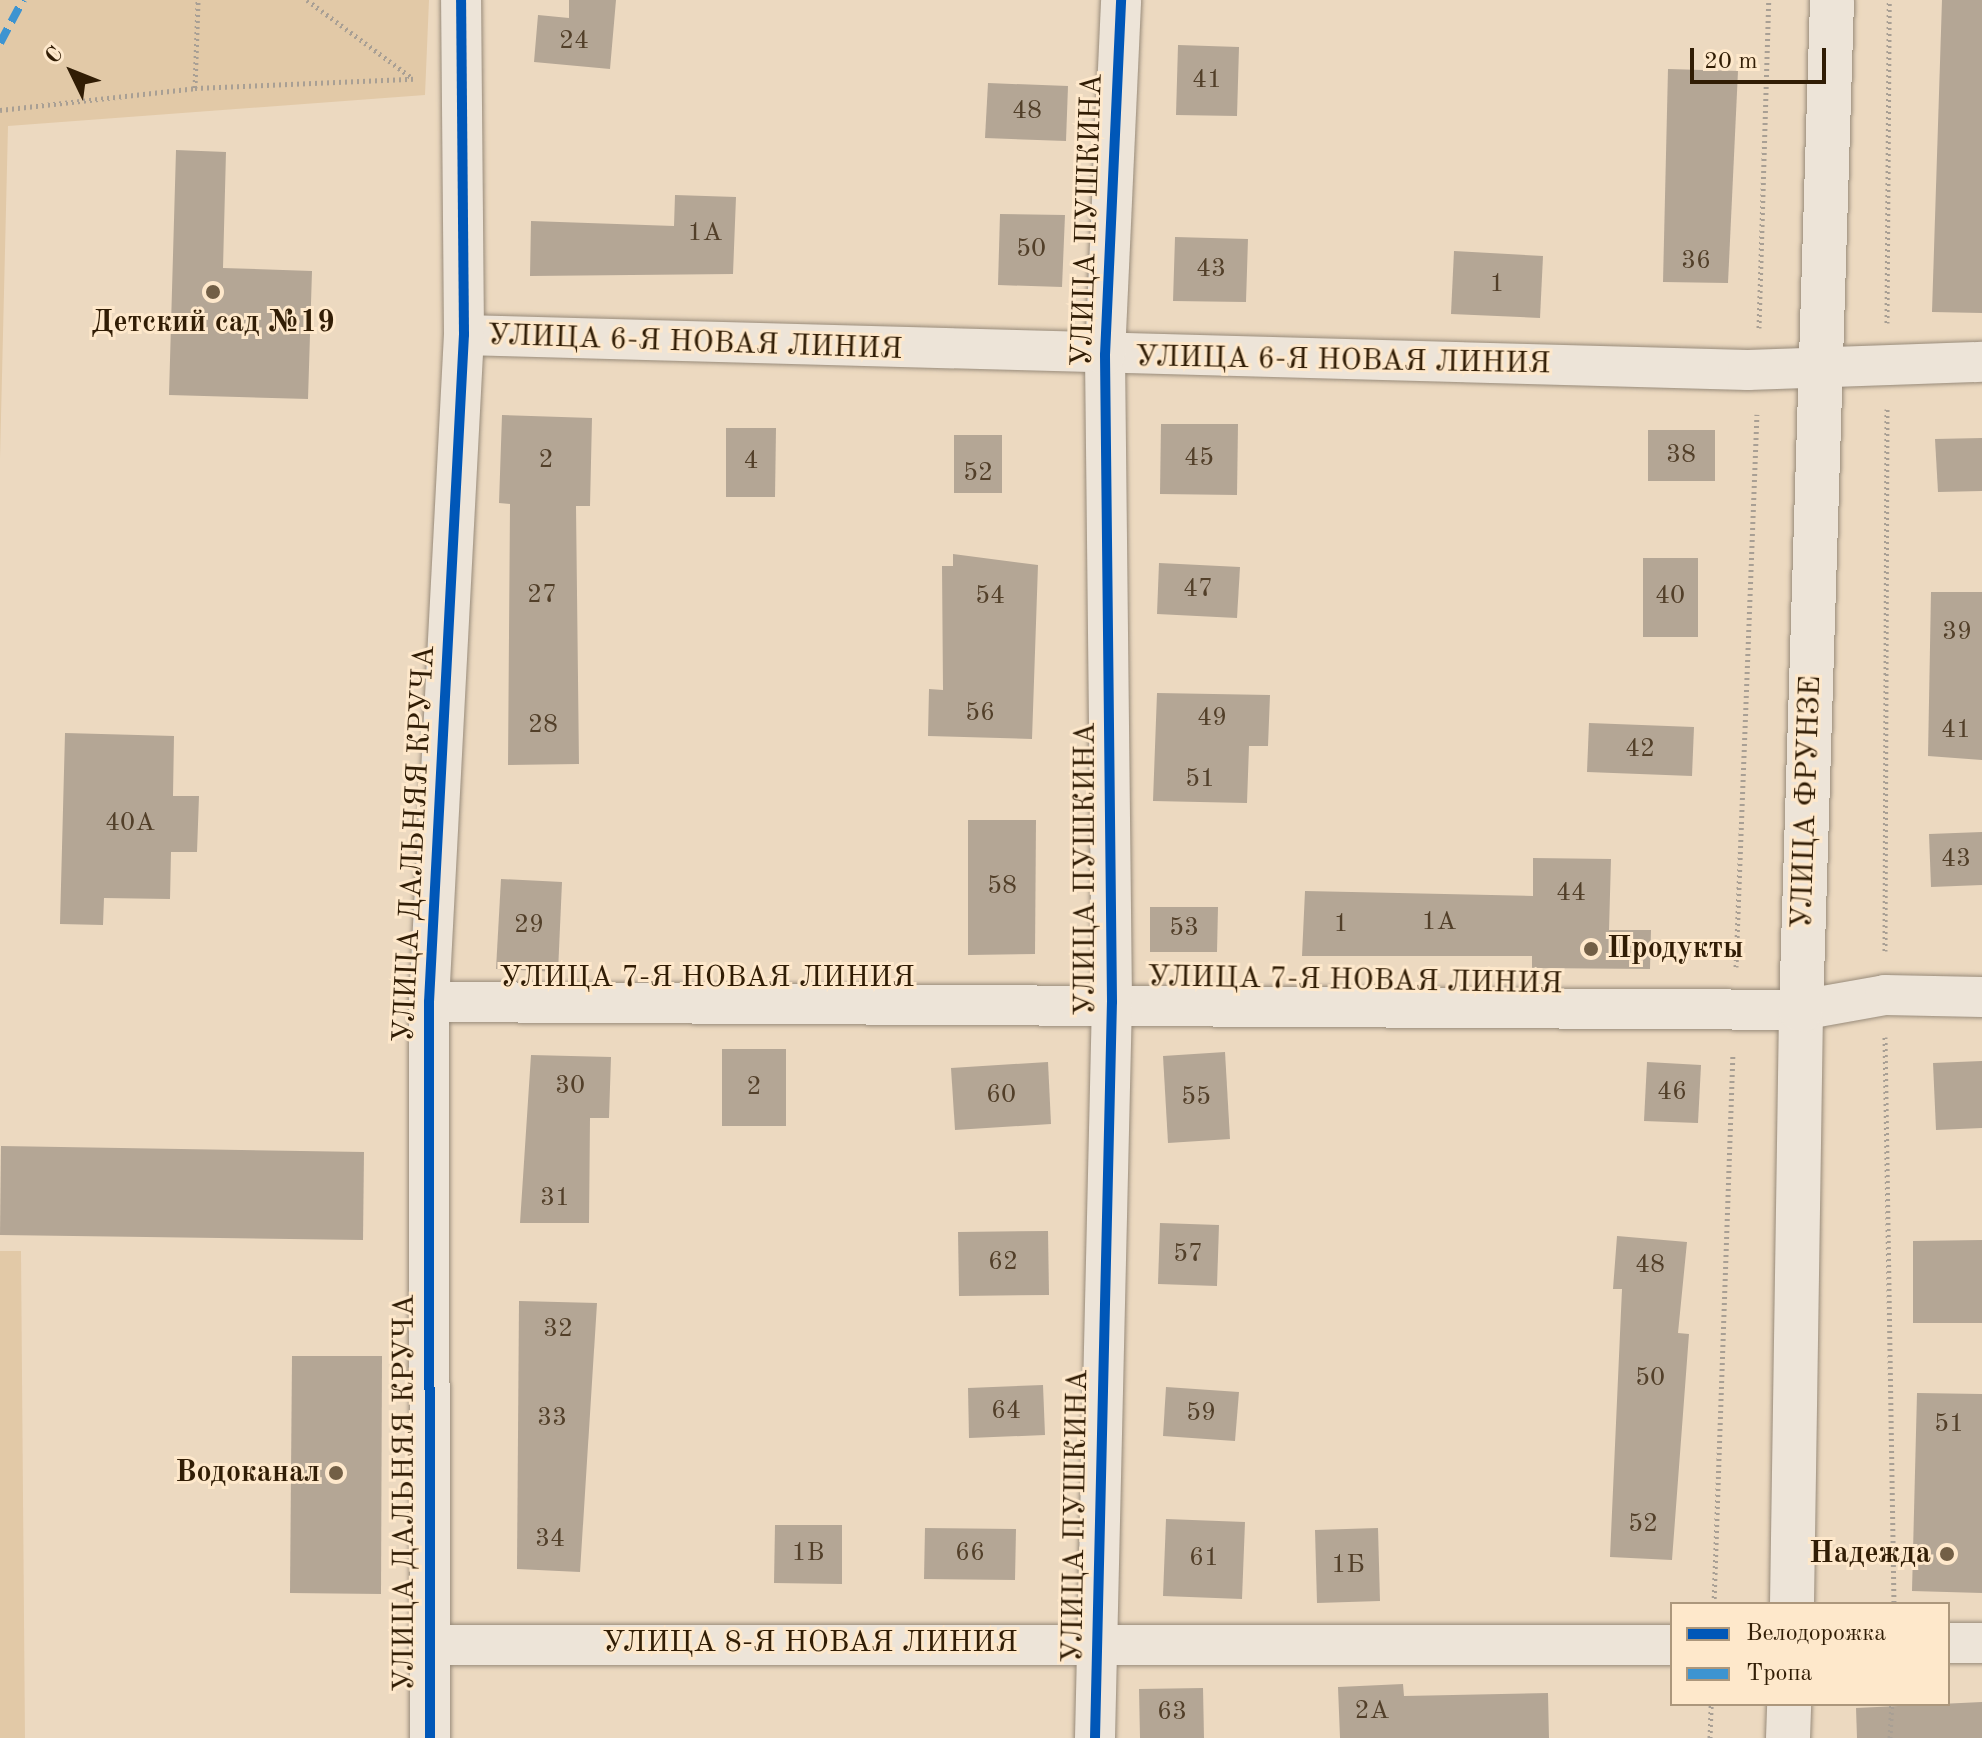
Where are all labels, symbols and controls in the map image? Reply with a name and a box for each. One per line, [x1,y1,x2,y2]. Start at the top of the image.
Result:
house number: 24 [559,26,589,58]
north arrow [32,32,112,112]
scale bar [1694,32,1830,82]
text: С [41,43,67,68]
text: 20 m [1704,50,1758,74]
house number: 41 [1192,65,1222,97]
street label: УЛИЦА ПУШКИНА [1065,73,1111,367]
house number: 48 [1012,96,1042,128]
house number: 1А [688,218,722,250]
house number: 50 [1016,234,1046,266]
house number: 36 [1681,246,1711,278]
house number: 43 [1196,254,1226,286]
house number: 1 [1489,269,1505,301]
marker: Детский сад №19 [204,283,222,301]
place label: Детский сад №19 [91,305,335,341]
street label: УЛИЦА 6-Я НОВАЯ ЛИНИЯ [487,318,903,368]
street label: УЛИЦА 6-Я НОВАЯ ЛИНИЯ [1135,339,1551,383]
house number: 38 [1666,440,1696,472]
house number: 45 [1184,443,1214,475]
house number: 2 [538,445,554,477]
house number: 4 [743,446,759,478]
house number: 52 [963,458,993,490]
house number: 47 [1183,574,1213,606]
house number: 27 [527,580,557,612]
house number: 54 [975,581,1005,613]
house number: 40 [1655,581,1685,613]
house number: 39 [1942,617,1972,649]
street label: УЛИЦА ДАЛЬНЯЯ КРУЧА [387,644,443,1044]
street label: УЛИЦА ФРУНЗЕ [1785,675,1829,929]
house number: 56 [965,698,995,730]
house number: 49 [1197,703,1227,735]
house number: 28 [528,710,558,742]
house number: 41 [1941,715,1971,747]
street label: УЛИЦА ПУШКИНА [1068,722,1104,1016]
house number: 42 [1625,734,1655,766]
house number: 51 [1185,764,1215,796]
house number: 40А [105,808,155,840]
house number: 43 [1941,844,1971,876]
house number: 58 [987,871,1017,903]
house number: 44 [1556,878,1586,910]
house number: 1А [1422,907,1456,939]
house number: 1 [1333,909,1349,941]
house number: 29 [514,910,544,942]
house number: 53 [1169,913,1199,945]
place label: Продукты [1607,931,1744,967]
marker: Продукты [1582,940,1600,958]
street label: УЛИЦА 7-Я НОВАЯ ЛИНИЯ [1147,959,1563,1003]
street label: УЛИЦА 7-Я НОВАЯ ЛИНИЯ [499,960,915,996]
house number: 30 [555,1071,585,1103]
house number: 2 [746,1072,762,1104]
house number: 46 [1657,1077,1687,1109]
house number: 60 [986,1080,1016,1112]
house number: 55 [1181,1082,1211,1114]
house number: 31 [540,1183,570,1215]
house number: 57 [1173,1239,1203,1271]
house number: 62 [988,1247,1018,1279]
house number: 48 [1635,1250,1665,1282]
street label: УЛИЦА ДАЛЬНЯЯ КРУЧА [387,1294,423,1692]
house number: 32 [543,1314,573,1346]
house number: 50 [1635,1363,1665,1395]
street label: УЛИЦА ПУШКИНА [1055,1369,1097,1663]
house number: 64 [991,1396,1021,1428]
house number: 59 [1186,1398,1216,1430]
house number: 33 [537,1403,567,1435]
house number: 51 [1934,1409,1964,1441]
place label: Водоканал [175,1455,320,1491]
marker: Водоканал [327,1464,345,1482]
house number: 52 [1628,1509,1658,1541]
house number: 34 [535,1524,565,1556]
place label: Надежда [1809,1536,1931,1572]
house number: 1В [791,1538,825,1570]
house number: 66 [955,1538,985,1570]
house number: 61 [1189,1543,1219,1575]
marker: Надежда [1938,1545,1956,1563]
house number: 1Б [1331,1550,1365,1582]
legend [1670,1602,1950,1706]
text: Велодорожка [1746,1622,1886,1646]
street label: УЛИЦА 8-Я НОВАЯ ЛИНИЯ [602,1625,1018,1661]
text: Тропа [1746,1662,1812,1686]
house number: 2А [1355,1696,1389,1728]
house number: 63 [1157,1697,1187,1729]

